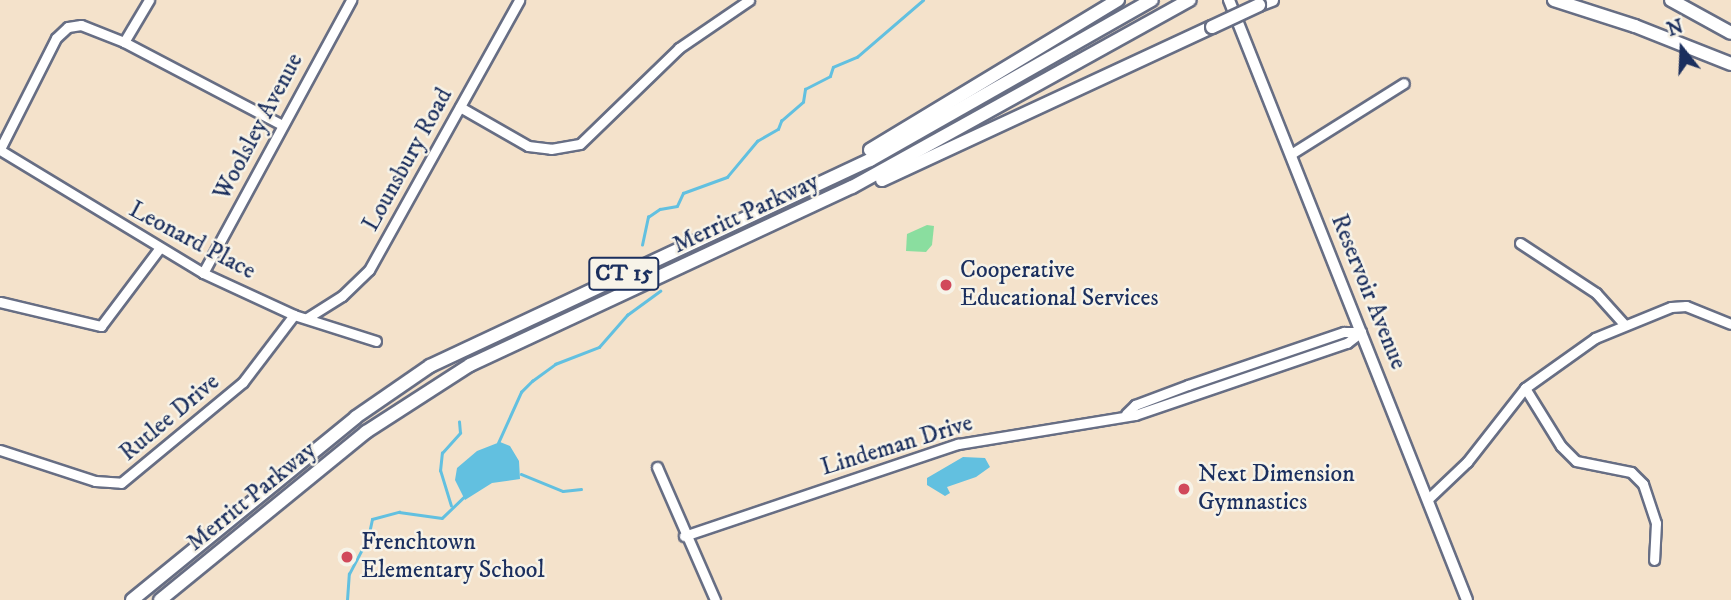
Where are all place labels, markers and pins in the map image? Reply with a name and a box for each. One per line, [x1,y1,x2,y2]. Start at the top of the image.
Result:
place label: Cooperative Educational Services [960,257,1159,313]
marker: Cooperative Educational Services [938,277,954,293]
place label: Next Dimension Gymnastics [1198,461,1355,517]
marker: Next Dimension Gymnastics [1176,481,1192,497]
place label: Frenchtown Elementary School [361,529,545,585]
marker: Frenchtown Elementary School [339,549,355,565]

